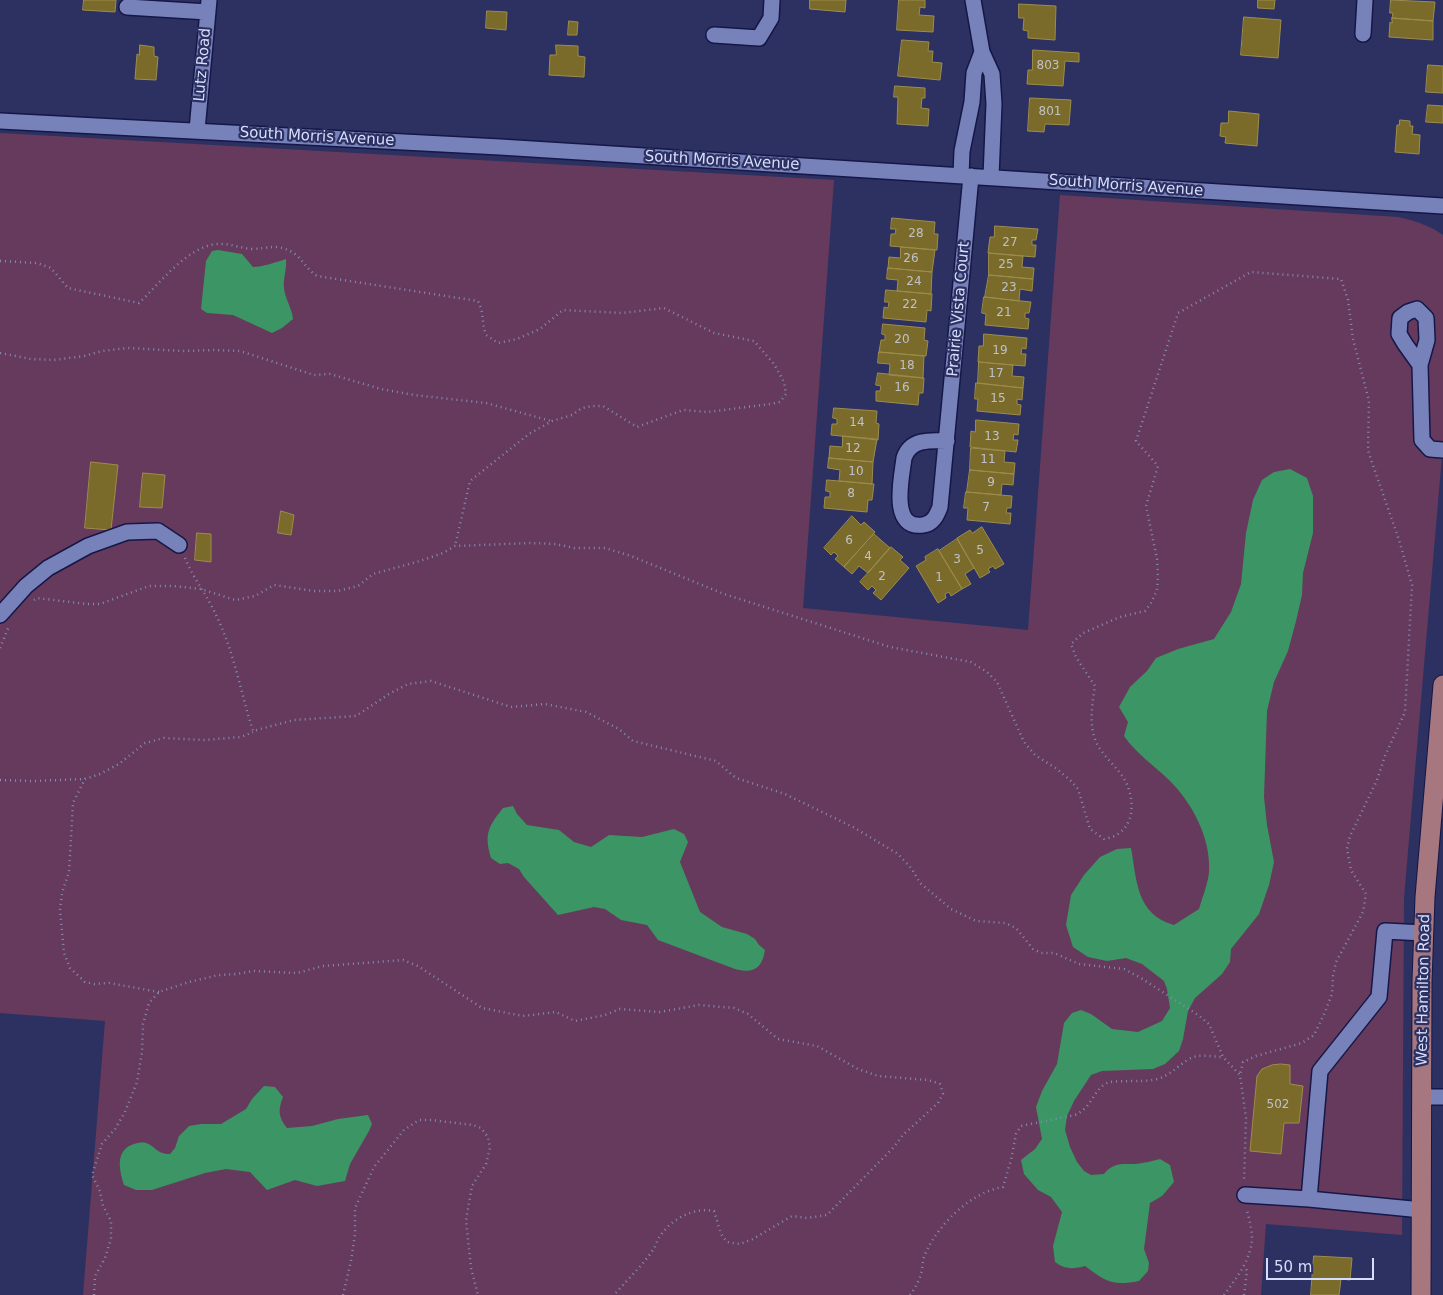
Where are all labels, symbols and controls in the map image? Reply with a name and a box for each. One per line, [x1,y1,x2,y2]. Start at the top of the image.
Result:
street label: Lutz Road [191,27,215,103]
house number: 803 [1037,59,1059,73]
house number: 801 [1039,105,1061,119]
street label: South Morris Avenue [239,124,395,150]
street label: South Morris Avenue [644,148,800,174]
street label: South Morris Avenue [1048,172,1204,200]
house number: 28 [908,227,924,241]
house number: 27 [1002,236,1018,250]
street label: Prairie Vista Court [944,241,974,377]
house number: 26 [903,252,919,266]
house number: 25 [998,258,1014,272]
house number: 24 [906,275,922,289]
house number: 23 [1001,281,1017,295]
house number: 22 [902,298,918,312]
house number: 21 [996,306,1012,320]
house number: 20 [894,333,910,347]
house number: 19 [992,344,1008,358]
house number: 18 [899,359,915,373]
house number: 17 [988,367,1004,381]
house number: 16 [894,381,910,395]
house number: 15 [990,392,1006,406]
house number: 14 [849,416,865,430]
house number: 13 [984,430,1000,444]
house number: 12 [845,442,861,456]
house number: 11 [980,453,996,467]
house number: 10 [848,465,864,479]
house number: 9 [987,476,995,490]
house number: 8 [847,487,855,501]
house number: 7 [982,501,990,515]
house number: 6 [845,534,853,548]
house number: 5 [976,544,984,558]
house number: 4 [864,550,872,564]
house number: 3 [953,553,961,567]
house number: 2 [878,570,886,584]
house number: 1 [935,571,943,585]
street label: West Hamilton Road [1414,914,1434,1066]
house number: 502 [1267,1098,1289,1112]
scale bar [1268,1248,1376,1280]
text: 50 m [1274,1258,1312,1276]

